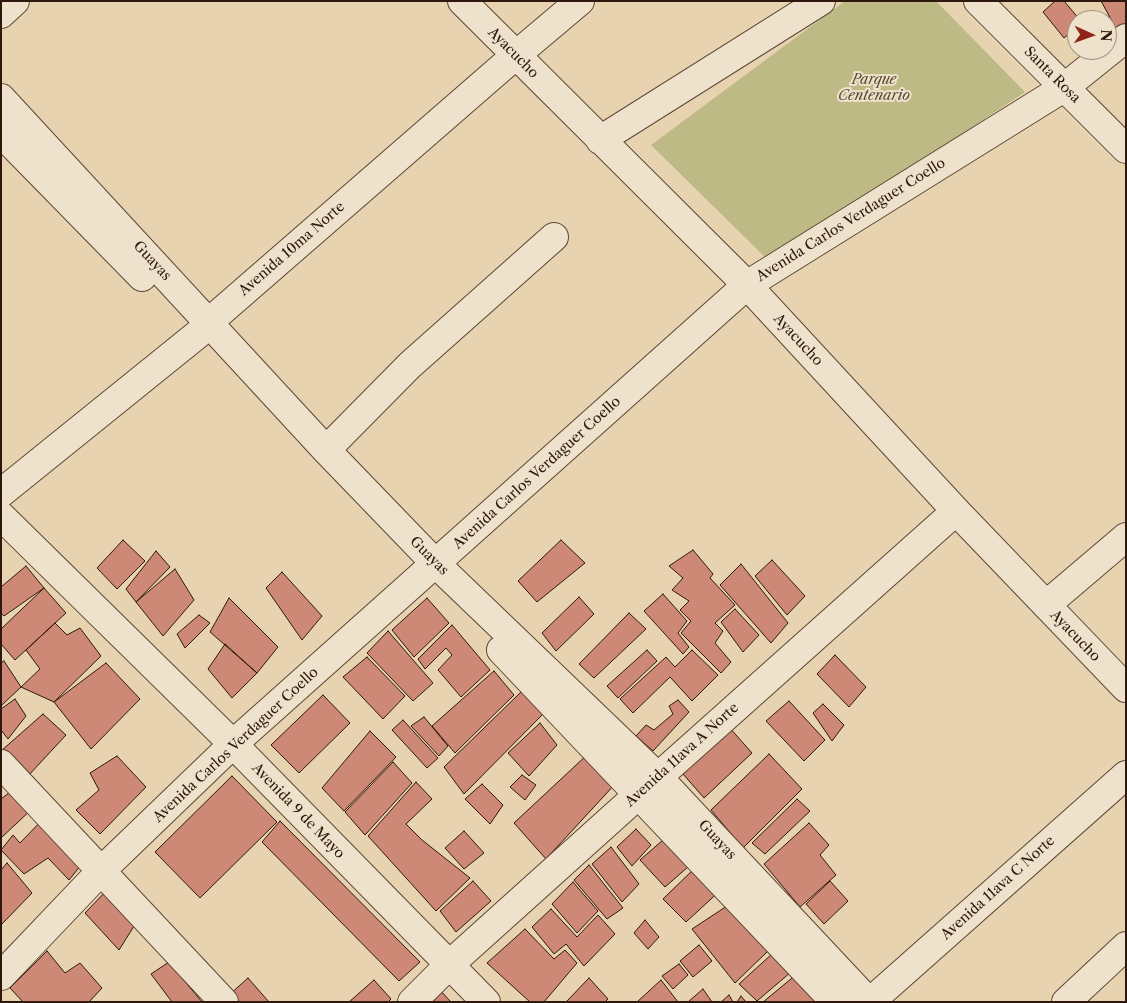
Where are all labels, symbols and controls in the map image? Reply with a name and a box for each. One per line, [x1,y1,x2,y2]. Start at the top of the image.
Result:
north arrow [1067,10,1117,60]
street label: Ayacucho [484,24,542,82]
text: N [1097,29,1115,42]
street label: Santa Rosa [1020,43,1084,107]
park label: Parque Centenario [838,72,910,104]
street label: Avenida Carlos Verdaguer Coello [753,155,949,285]
street label: Avenida 10ma Norte [236,199,348,299]
street label: Guayas [130,238,174,284]
street label: Ayacucho [770,311,826,369]
street label: Avenida Carlos Verdaguer Coello [450,393,624,553]
street label: Guayas [406,533,452,579]
street label: Ayacucho [1046,607,1104,665]
street label: Avenida Carlos Verdaguer Coello [150,664,322,826]
street label: Avenida 11ava A Norte [622,700,742,810]
street label: Avenida 9 de Mayo [248,760,348,862]
street label: Guayas [695,817,739,863]
street label: Avenida 11ava C Norte [938,832,1058,944]

